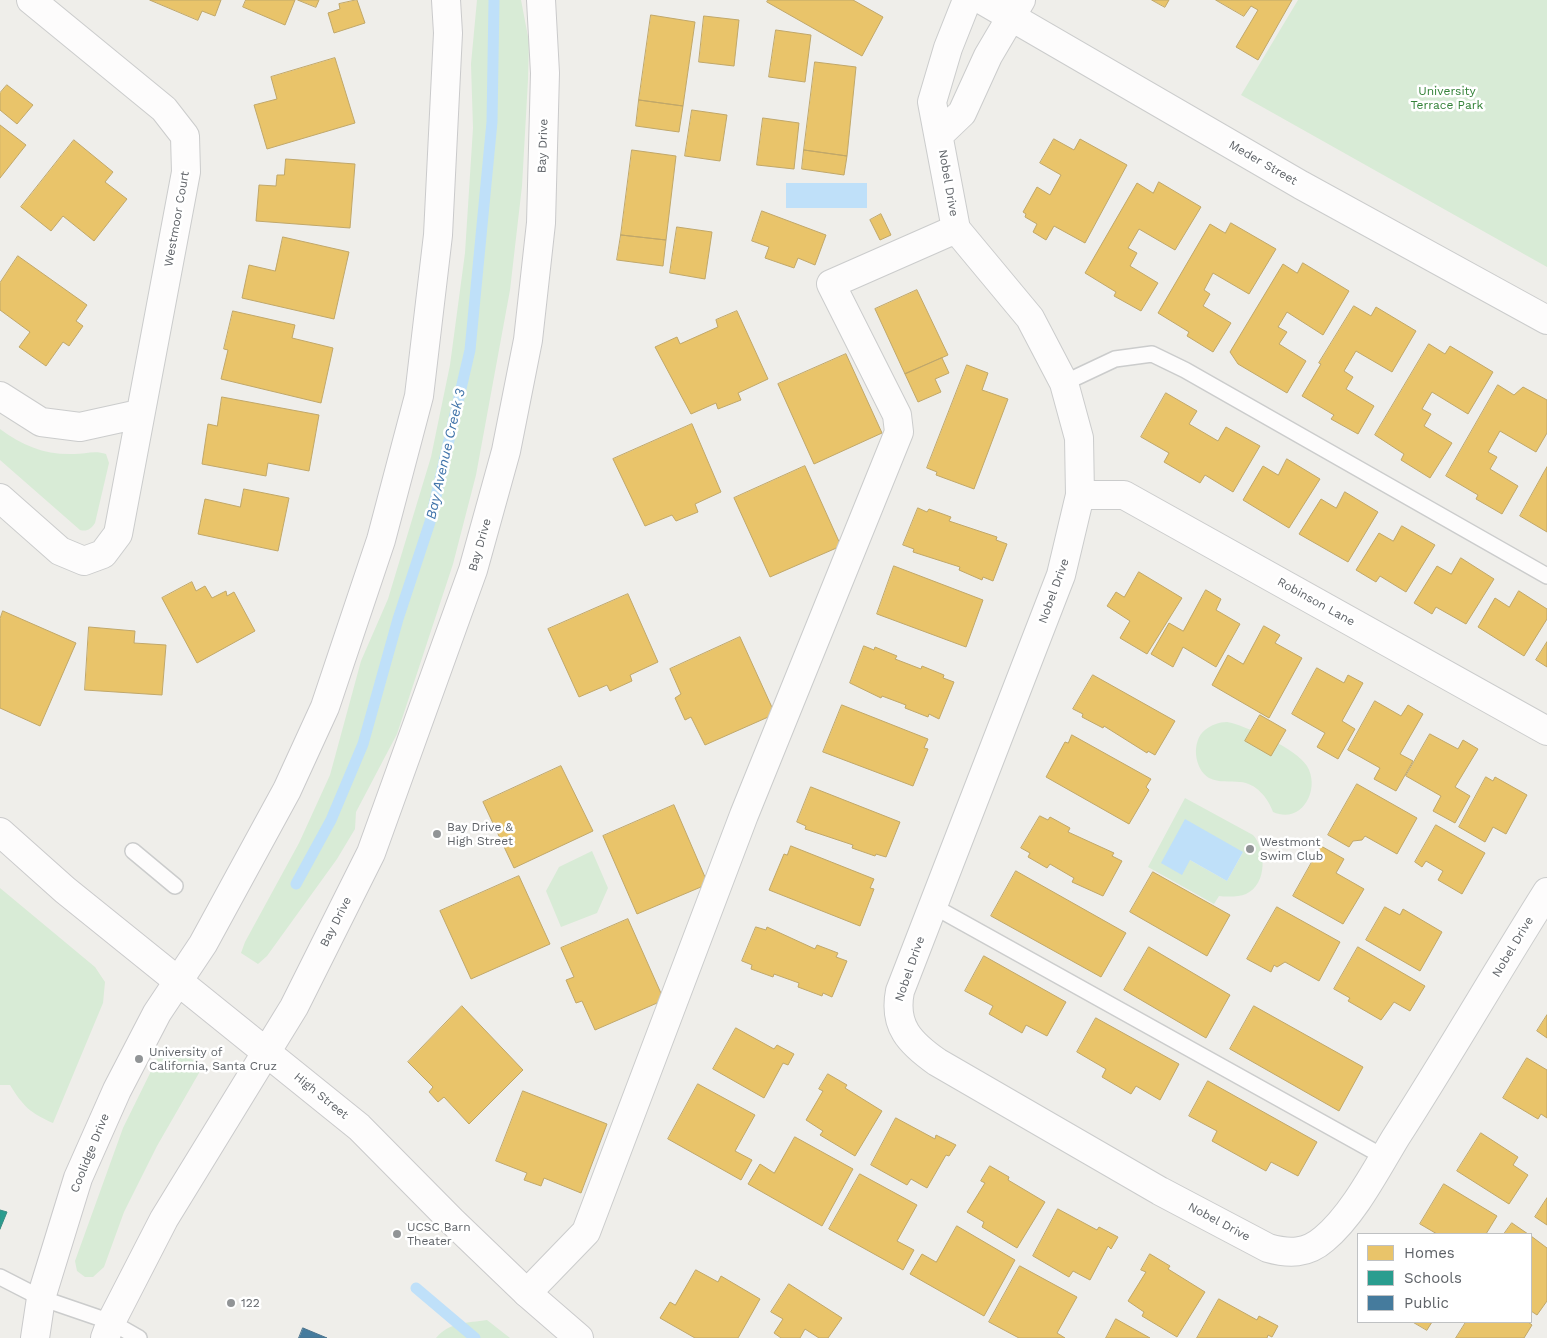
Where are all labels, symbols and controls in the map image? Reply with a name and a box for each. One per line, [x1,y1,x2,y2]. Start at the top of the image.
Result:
park label: University Terrace Park [1411,84,1483,112]
street label: Bay Drive [535,119,551,173]
street label: Meder Street [1226,138,1300,188]
street label: Nobel Drive [935,148,961,218]
street label: Westmoor Court [162,170,192,268]
water label: Bay Avenue Creek 3 [423,387,469,521]
street label: Bay Drive [466,517,494,573]
street label: Nobel Drive [1036,557,1072,625]
street label: Robinson Lane [1275,575,1357,629]
place label: Bay Drive & High Street [447,820,513,848]
marker: Bay Drive & High Street [431,828,443,840]
place label: Westmont Swim Club [1260,835,1323,863]
marker: Westmont Swim Club [1244,843,1256,855]
street label: Bay Drive [317,894,355,950]
street label: Nobel Drive [1489,914,1537,980]
street label: Nobel Drive [892,935,928,1003]
place label: University of California, Santa Cruz [149,1045,277,1073]
marker: University of California, Santa Cruz [133,1053,145,1065]
street label: High Street [291,1070,351,1122]
street label: Coolidge Drive [68,1111,112,1195]
street label: Nobel Drive [1186,1200,1252,1244]
place label: UCSC Barn Theater [407,1220,471,1248]
marker: UCSC Barn Theater [391,1228,403,1240]
legend [1357,1233,1532,1323]
text: Homes [1404,1244,1455,1262]
text: Schools [1404,1269,1462,1287]
text: Public [1404,1294,1449,1312]
place label: 122 [241,1296,260,1310]
marker: 122 [225,1297,237,1309]

